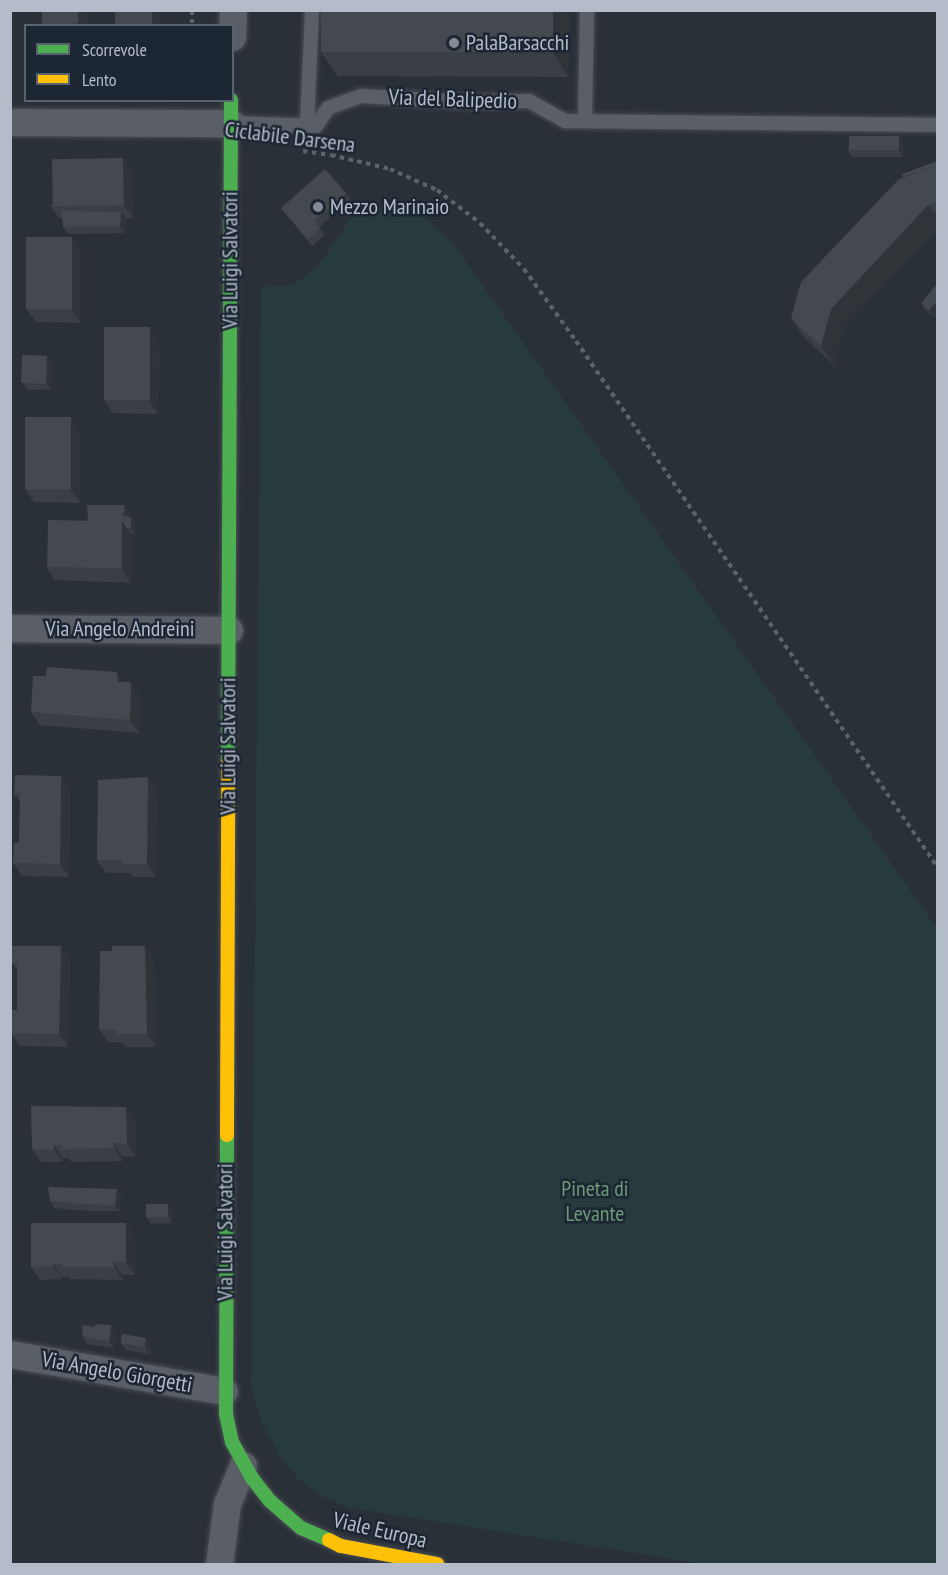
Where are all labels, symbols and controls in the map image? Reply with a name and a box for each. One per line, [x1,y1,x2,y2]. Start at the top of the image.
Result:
legend [24,24,234,102]
place label: PalaBarsacchi [466,30,569,56]
marker: PalaBarsacchi [447,36,461,50]
text: Scorrevole [82,38,147,61]
text: Lento [82,68,117,91]
street label: Via del Balipedio [388,84,518,114]
street label: Ciclabile Darsena [223,116,357,158]
street label: Via Luigi Salvatori [217,191,243,329]
place label: Mezzo Marinaio [330,194,449,220]
marker: Mezzo Marinaio [311,200,325,214]
street label: Via Angelo Andreini [45,616,195,642]
street label: Via Luigi Salvatori [215,677,241,815]
street label: Via Luigi Salvatori [212,1163,238,1301]
park label: Pineta di Levante [561,1175,629,1226]
street label: Via Angelo Giorgetti [39,1346,195,1398]
street label: Viale Europa [330,1506,430,1554]

